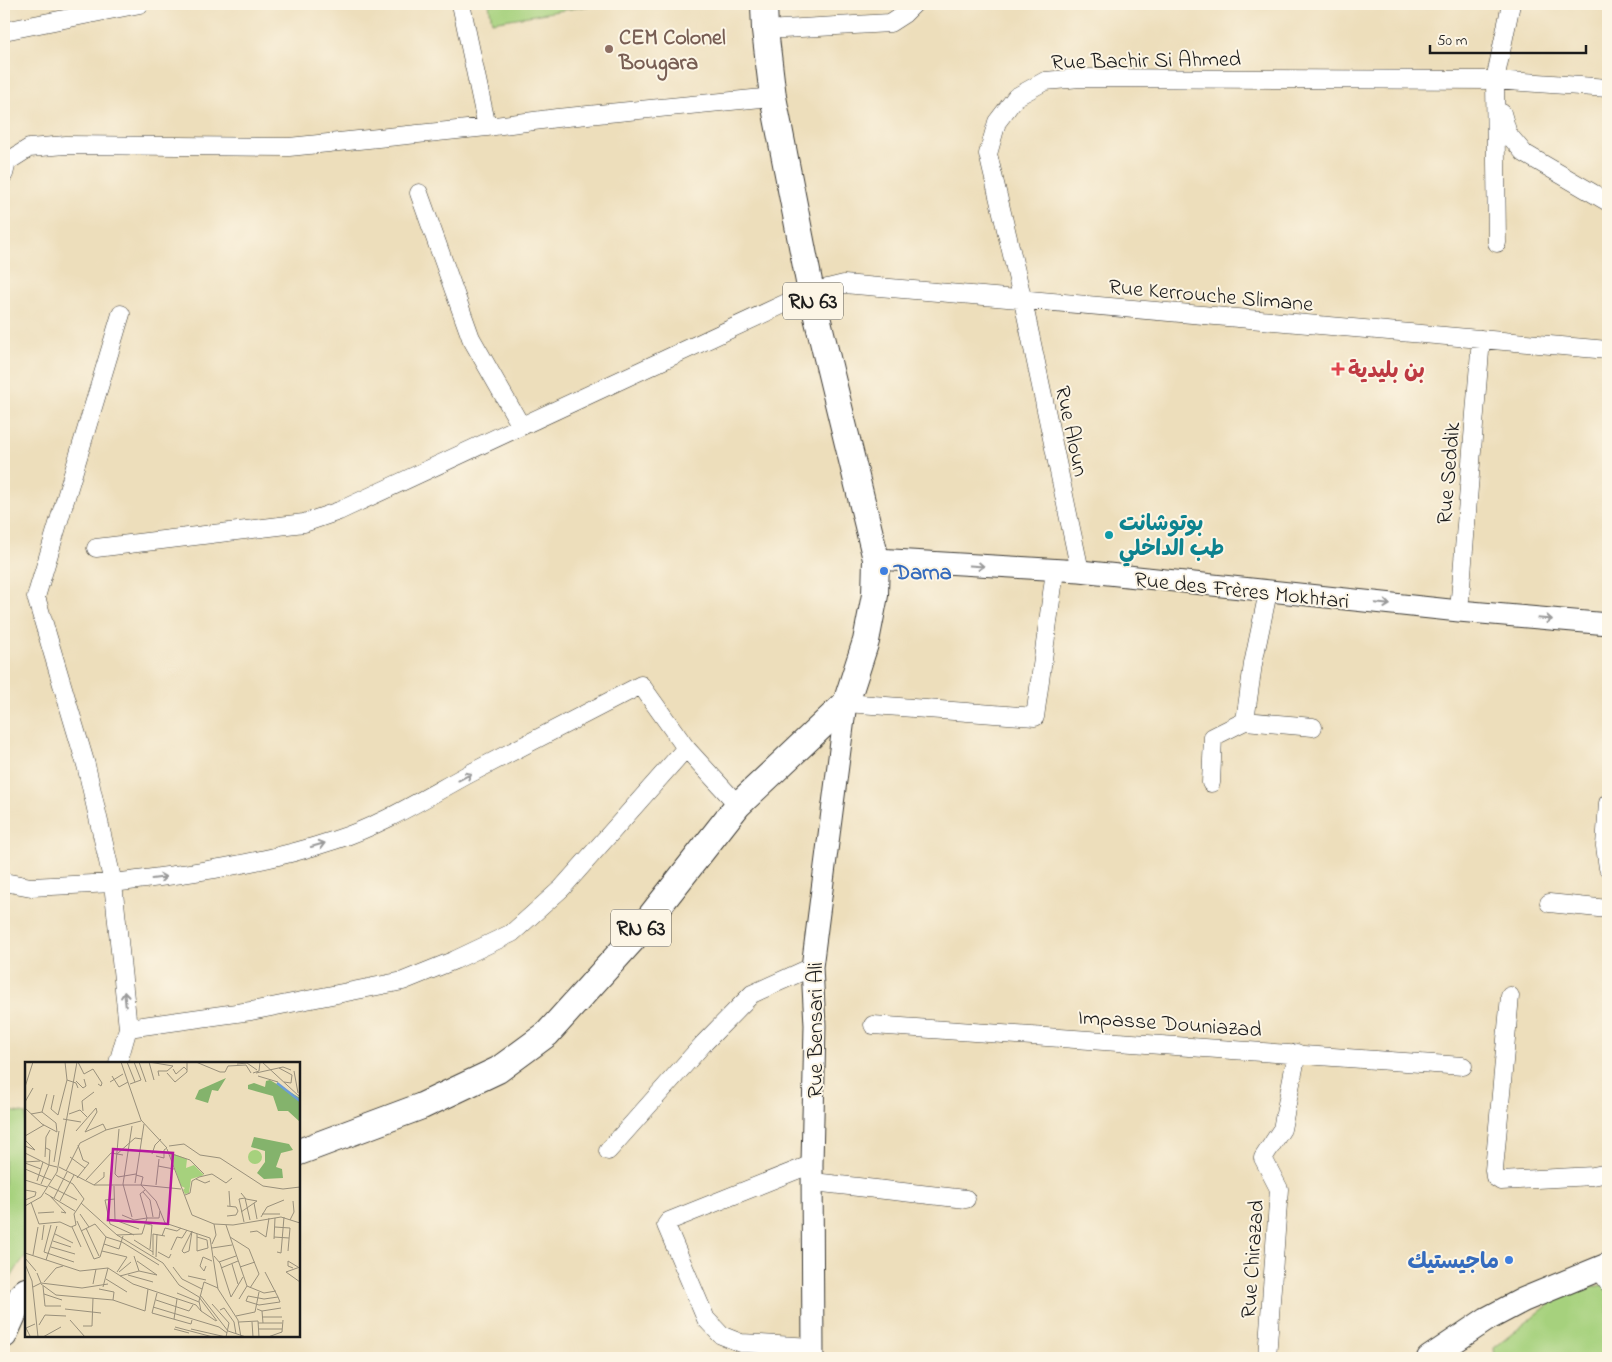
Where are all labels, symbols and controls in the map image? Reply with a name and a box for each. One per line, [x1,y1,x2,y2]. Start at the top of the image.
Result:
scale bar [1430,22,1586,54]
place label: CEM Colonel Bougara [618,23,726,81]
text: 50 m [1437,30,1468,52]
marker: CEM Colonel Bougara [603,43,615,55]
street label: Rue Bachir Si Ahmed [1051,44,1241,80]
street label: Rue Kerrouche Slimane [1107,272,1314,322]
road number: RN 63 [783,282,843,320]
place label: بن بليدية [1348,356,1425,388]
marker: بن بليدية [1332,363,1344,375]
street label: Rue Aloun [1045,383,1095,480]
street label: Rue Seddik [1430,421,1470,526]
place label: بوتوشانت طب الداخلي [1119,509,1224,567]
marker: بوتوشانت طب الداخلي [1103,529,1115,541]
place label: Darna [893,558,952,590]
one-way arrow [969,561,985,570]
marker: Darna [878,565,890,577]
street label: Rue des Frères Mokhtari [1133,565,1351,619]
one-way arrow [1375,599,1391,609]
one-way arrow [1536,615,1552,624]
one-way arrow [457,772,472,782]
one-way arrow [309,840,325,849]
one-way arrow [151,873,167,883]
road number: RN 63 [611,910,671,946]
street label: Rue Bensari Ali [801,962,833,1098]
one-way arrow [120,991,130,1007]
street label: Impasse Douniazad [1077,1003,1263,1047]
inset map [25,1062,300,1337]
street label: Rue Chirazad [1234,1199,1274,1320]
place label: ماجيستيك [1407,1247,1499,1279]
marker: ماجيستيك [1503,1254,1515,1266]

